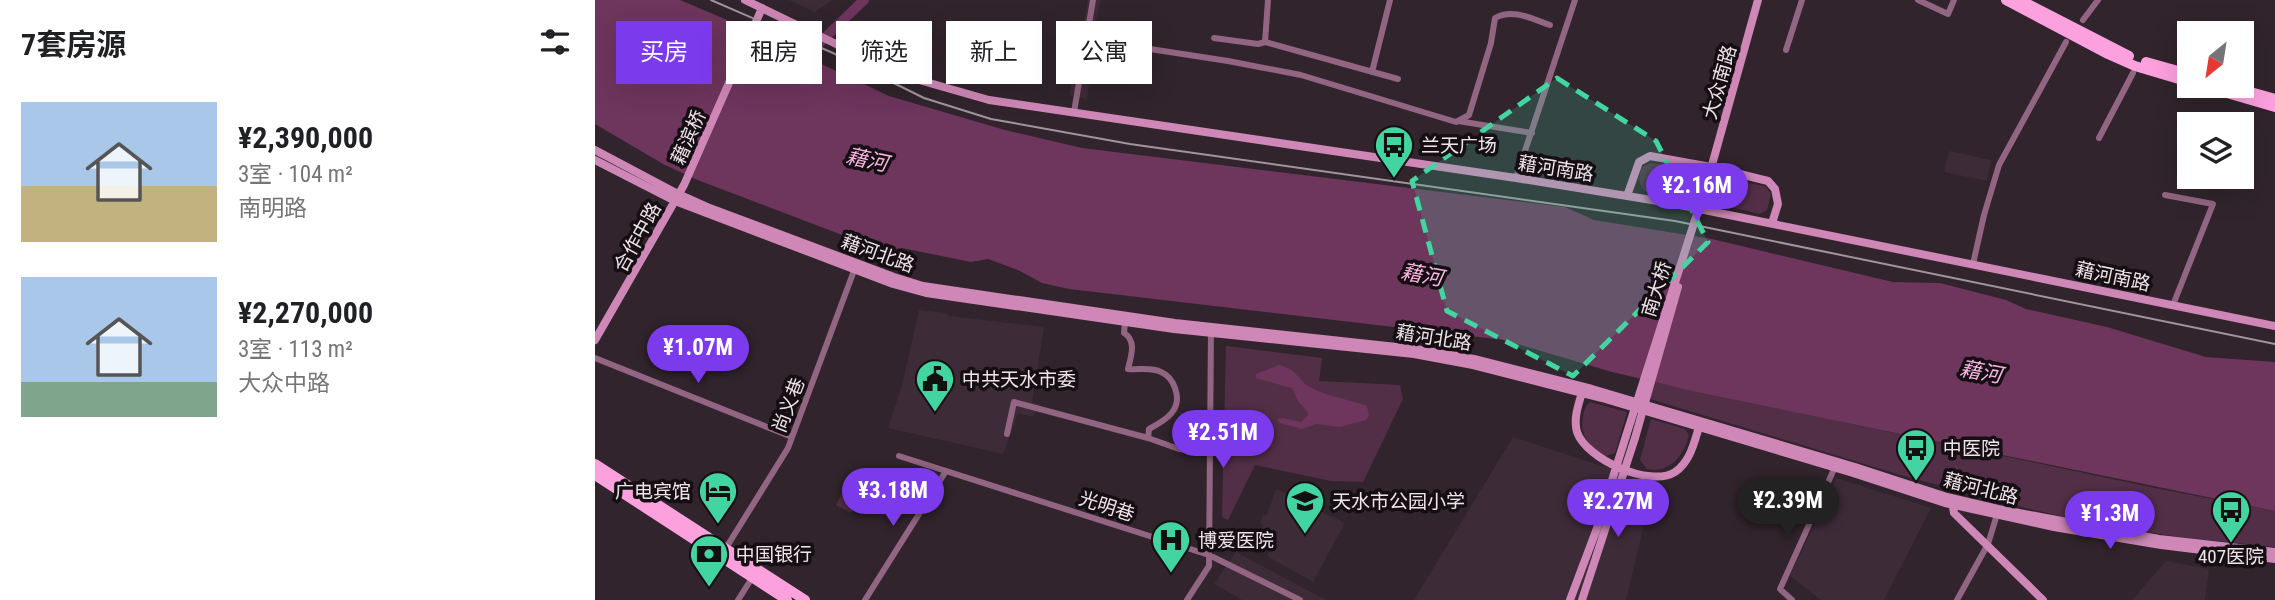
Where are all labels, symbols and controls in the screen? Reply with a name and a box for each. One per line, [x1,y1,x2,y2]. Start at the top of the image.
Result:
chip: 买房 [616,21,712,84]
chip: 租房 [726,21,822,84]
chip: 筛选 [836,21,932,84]
chip: 新上 [946,21,1042,84]
chip: 公寓 [1056,21,1152,84]
north arrow [2177,21,2254,98]
map controls [2177,21,2254,189]
icon: filters [536,23,574,61]
text: 7套房源 [21,27,126,62]
street label: 大众南路 [1698,42,1741,122]
street label: 藉滨桥 [666,106,711,168]
button: layers [2177,112,2254,189]
text: ¥2,390,000 [238,120,373,155]
bus stop icon: 兰天广场 [1373,124,1415,179]
icon: home [77,130,161,214]
place label: 兰天广场 [1421,134,1497,157]
water label: 藉河 [844,144,894,177]
street label: 藉河南路 [1517,151,1595,186]
text: 3室 · 104 m² [238,161,353,188]
pin: ¥2.16M [1640,164,1754,223]
text: ¥2.16M [1662,172,1732,199]
text: 南明路 [238,195,307,222]
street label: 合作中路 [609,198,666,276]
street label: 藉河北路 [838,230,917,277]
street label: 藉河南路 [2073,257,2152,296]
street label: 南大桥 [1637,259,1676,320]
water label: 藉河 [1399,260,1449,291]
text: ¥2,270,000 [238,295,373,330]
icon: home [77,305,161,389]
street label: 藉河北路 [1395,320,1473,355]
pin: ¥1.07M [641,326,755,385]
text: ¥1.07M [663,334,733,361]
text: 3室 · 113 m² [238,336,353,363]
water label: 藉河 [1958,357,2008,388]
public building icon: 中共天水市委 [914,358,956,413]
place label: 中共天水市委 [962,368,1076,391]
text: 大众中路 [238,370,330,397]
street label: 尚义巷 [768,374,809,436]
pin: ¥2.51M [1166,410,1280,470]
text: ¥2.51M [1188,419,1258,446]
bus stop icon: 中医院 [1895,427,1937,482]
place label: 中医院 [1943,437,2000,460]
pin: ¥3.18M [836,468,950,528]
street label: 藉河北路 [1941,468,2021,509]
hotel icon: 广电宾馆 [697,470,739,525]
text: ¥3.18M [858,477,928,504]
pin: ¥2.39M [1731,478,1845,538]
place label: 广电宾馆 [615,480,691,503]
school or university icon: 天水市公园小学 [1284,480,1326,535]
pin: ¥2.27M [1561,480,1675,539]
street label: 光明巷 [1076,487,1138,526]
text: ¥2.39M [1753,487,1823,514]
text: ¥2.27M [1583,488,1653,515]
bus stop icon: 407医院 [2210,489,2252,544]
place label: 天水市公园小学 [1332,490,1465,513]
pin: ¥1.3M [2061,491,2159,551]
text: ¥1.3M [2081,500,2139,527]
hospital icon: 博爱医院 [1150,519,1192,574]
place label: 博爱医院 [1198,529,1274,552]
bank icon: 中国银行 [688,533,730,588]
place label: 中国银行 [736,543,812,566]
place label: 407医院 [2198,545,2264,568]

